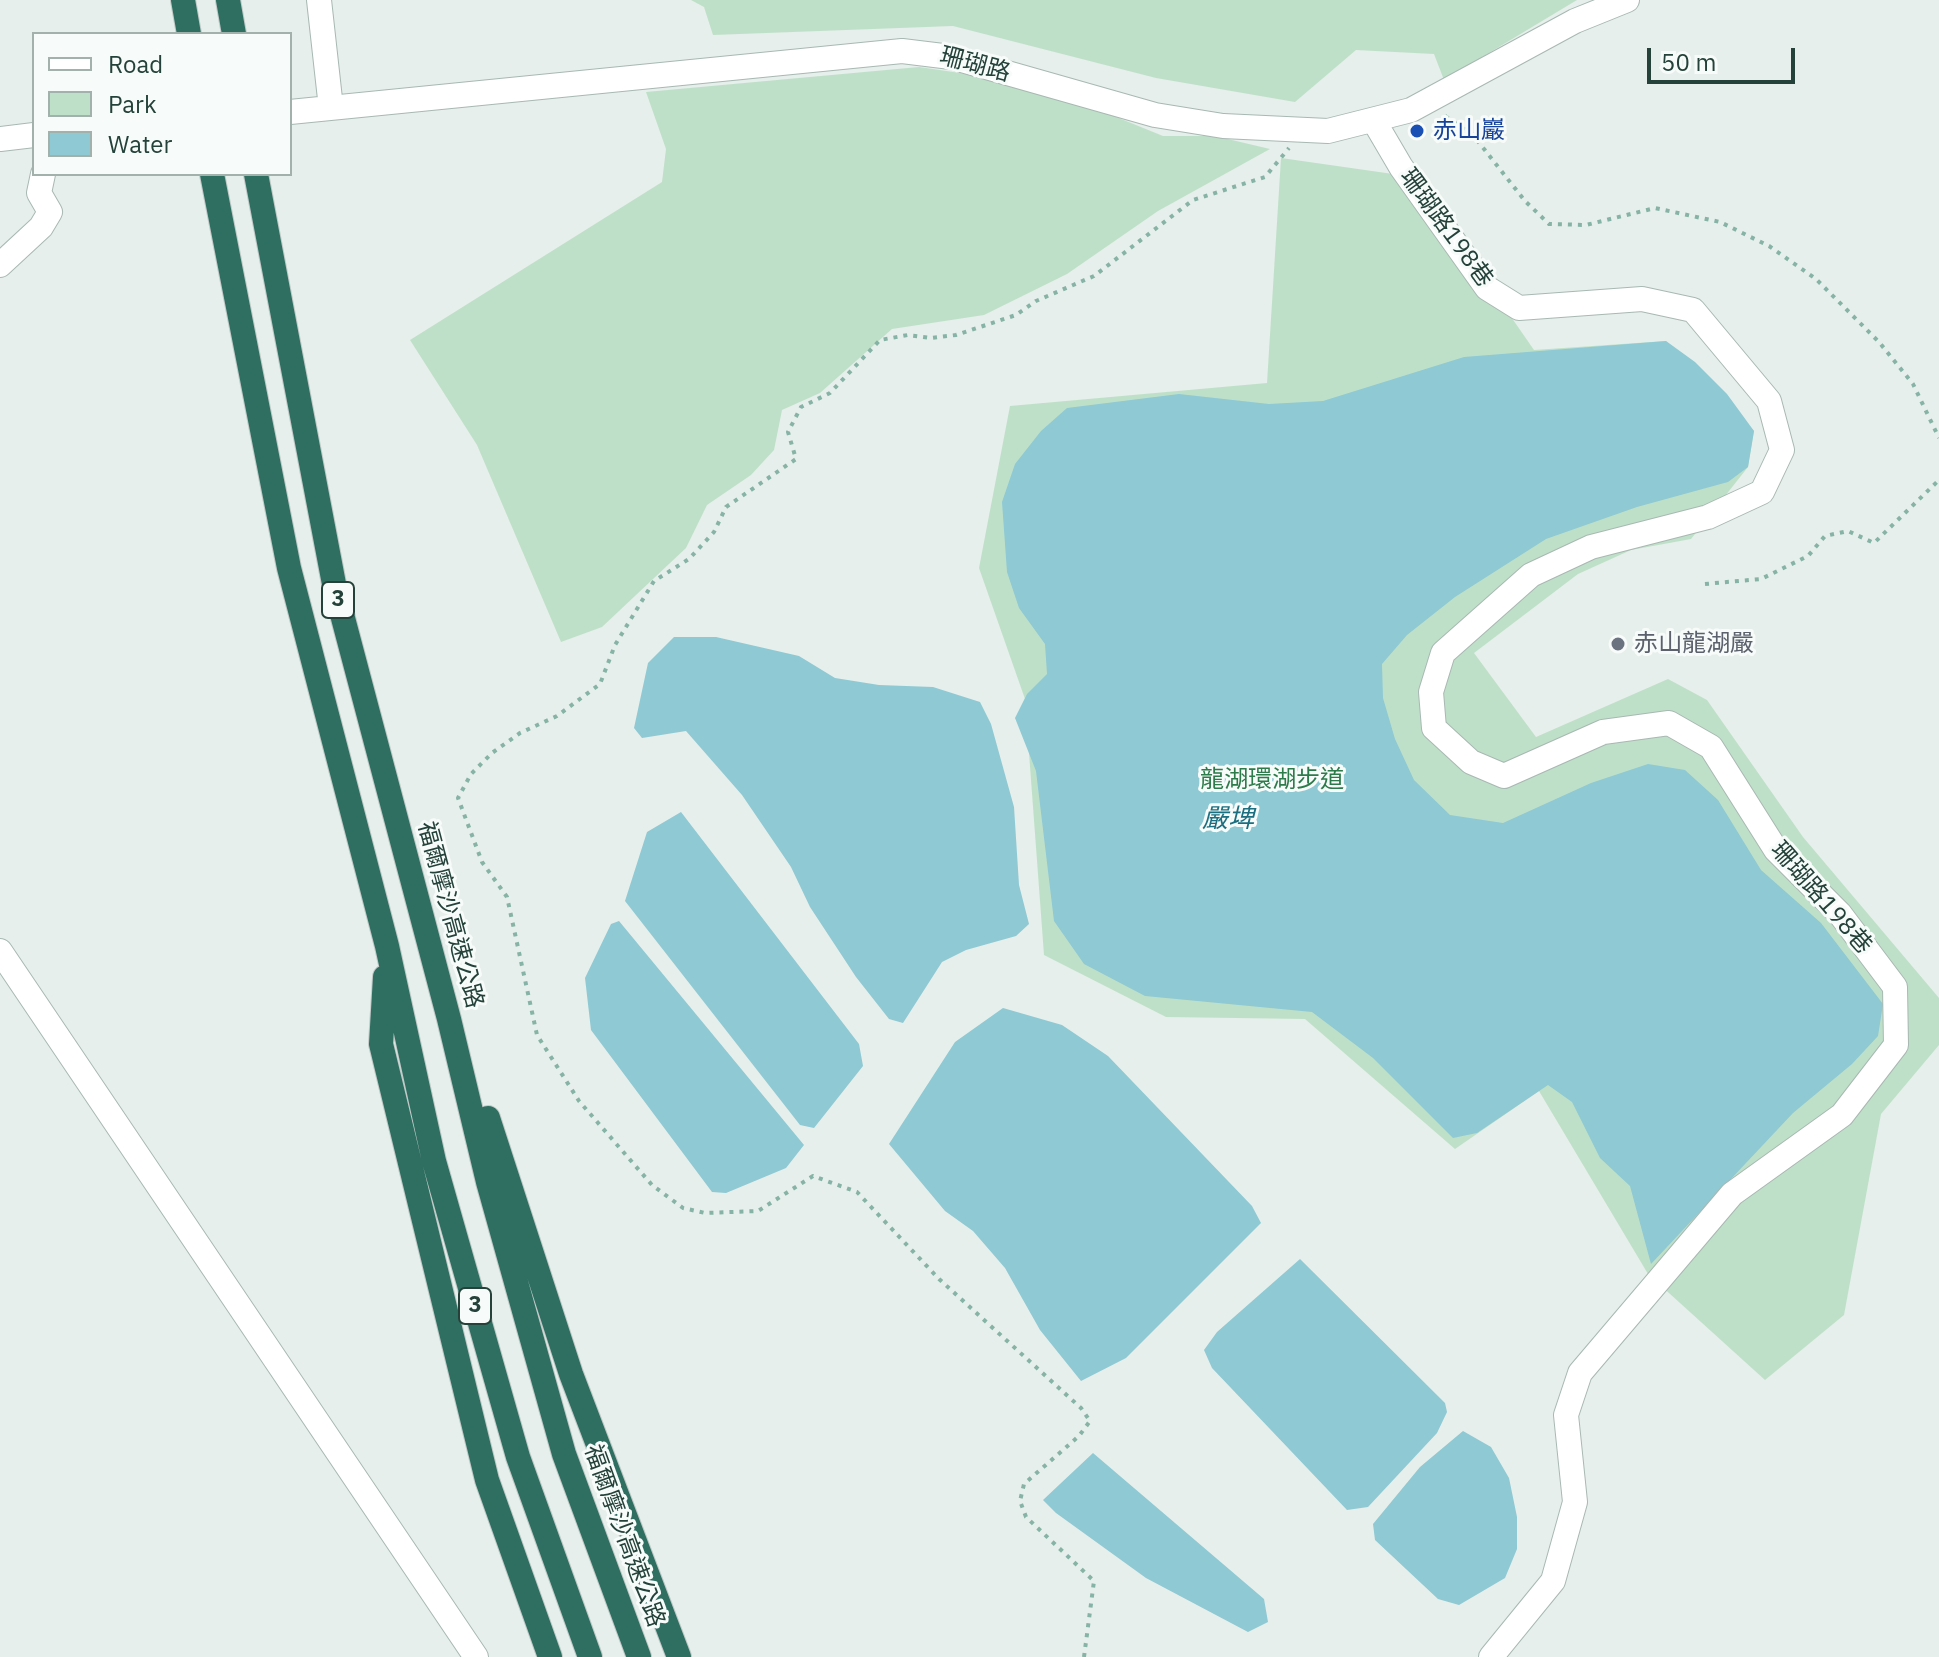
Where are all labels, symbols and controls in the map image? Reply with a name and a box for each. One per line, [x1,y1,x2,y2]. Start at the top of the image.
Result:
legend [32,32,292,176]
scale bar [1651,32,1799,82]
street label: 珊瑚路 [936,42,1014,88]
text: 50 m [1661,46,1716,78]
text: Road [108,48,163,80]
text: Park [108,88,157,120]
place label: 赤山巖 [1433,117,1505,145]
marker: 赤山巖 [1408,122,1426,140]
text: Water [108,128,172,160]
street label: 珊瑚路198巷 [1393,163,1499,293]
road number: 3 [322,582,354,618]
place label: 赤山龍湖嚴 [1634,630,1754,658]
marker: 赤山龍湖嚴 [1609,635,1627,653]
park label: 龍湖環湖步道 [1200,766,1344,794]
water label: 嚴埤 [1202,803,1254,835]
street label: 福爾摩沙高速公路 [411,819,489,1011]
street label: 珊瑚路198巷 [1764,836,1878,960]
road number: 3 [459,1288,491,1324]
street label: 福爾摩沙高速公路 [578,1441,670,1631]

